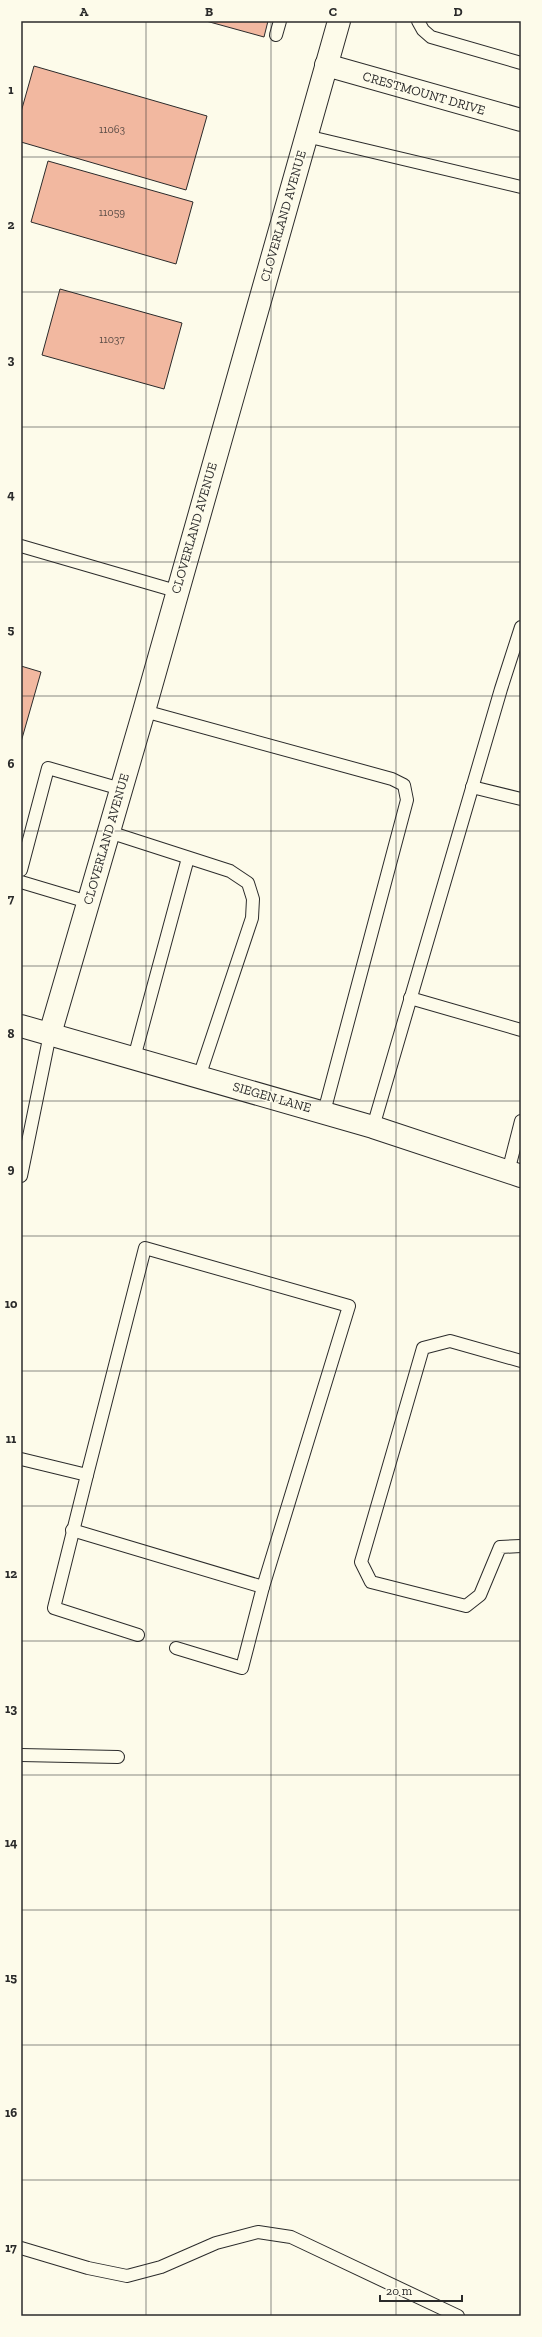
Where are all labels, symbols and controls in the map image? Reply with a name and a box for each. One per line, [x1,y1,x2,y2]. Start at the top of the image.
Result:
text: A [80,4,89,19]
text: B [205,4,213,19]
text: C [329,4,337,19]
text: D [453,4,463,19]
street label: CRESTMOUNT DRIVE [361,68,487,118]
text: 1 [8,82,14,97]
house number: 11063 [99,123,125,136]
street label: CLOVERLAND AVENUE [257,148,309,283]
house number: 11059 [99,206,125,219]
text: 2 [8,217,15,232]
house number: 11037 [99,333,125,346]
text: 3 [8,352,15,367]
street label: CLOVERLAND AVENUE [168,460,220,595]
text: 4 [7,487,15,502]
text: 5 [8,622,15,637]
text: 6 [8,756,15,771]
street label: CLOVERLAND AVENUE [80,771,132,906]
text: 7 [8,891,15,906]
text: 8 [7,1026,15,1041]
street label: SIEGEN LANE [231,1079,313,1115]
text: 9 [8,1161,15,1176]
text: 10 [5,1296,18,1311]
text: 11 [6,1431,17,1446]
text: 12 [5,1566,17,1581]
text: 13 [5,1701,17,1716]
text: 14 [5,1835,18,1850]
text: 15 [5,1970,17,1985]
text: 16 [5,2105,17,2120]
text: 17 [5,2240,17,2255]
scale bar [380,2277,462,2303]
text: 20 m [386,2284,413,2298]

